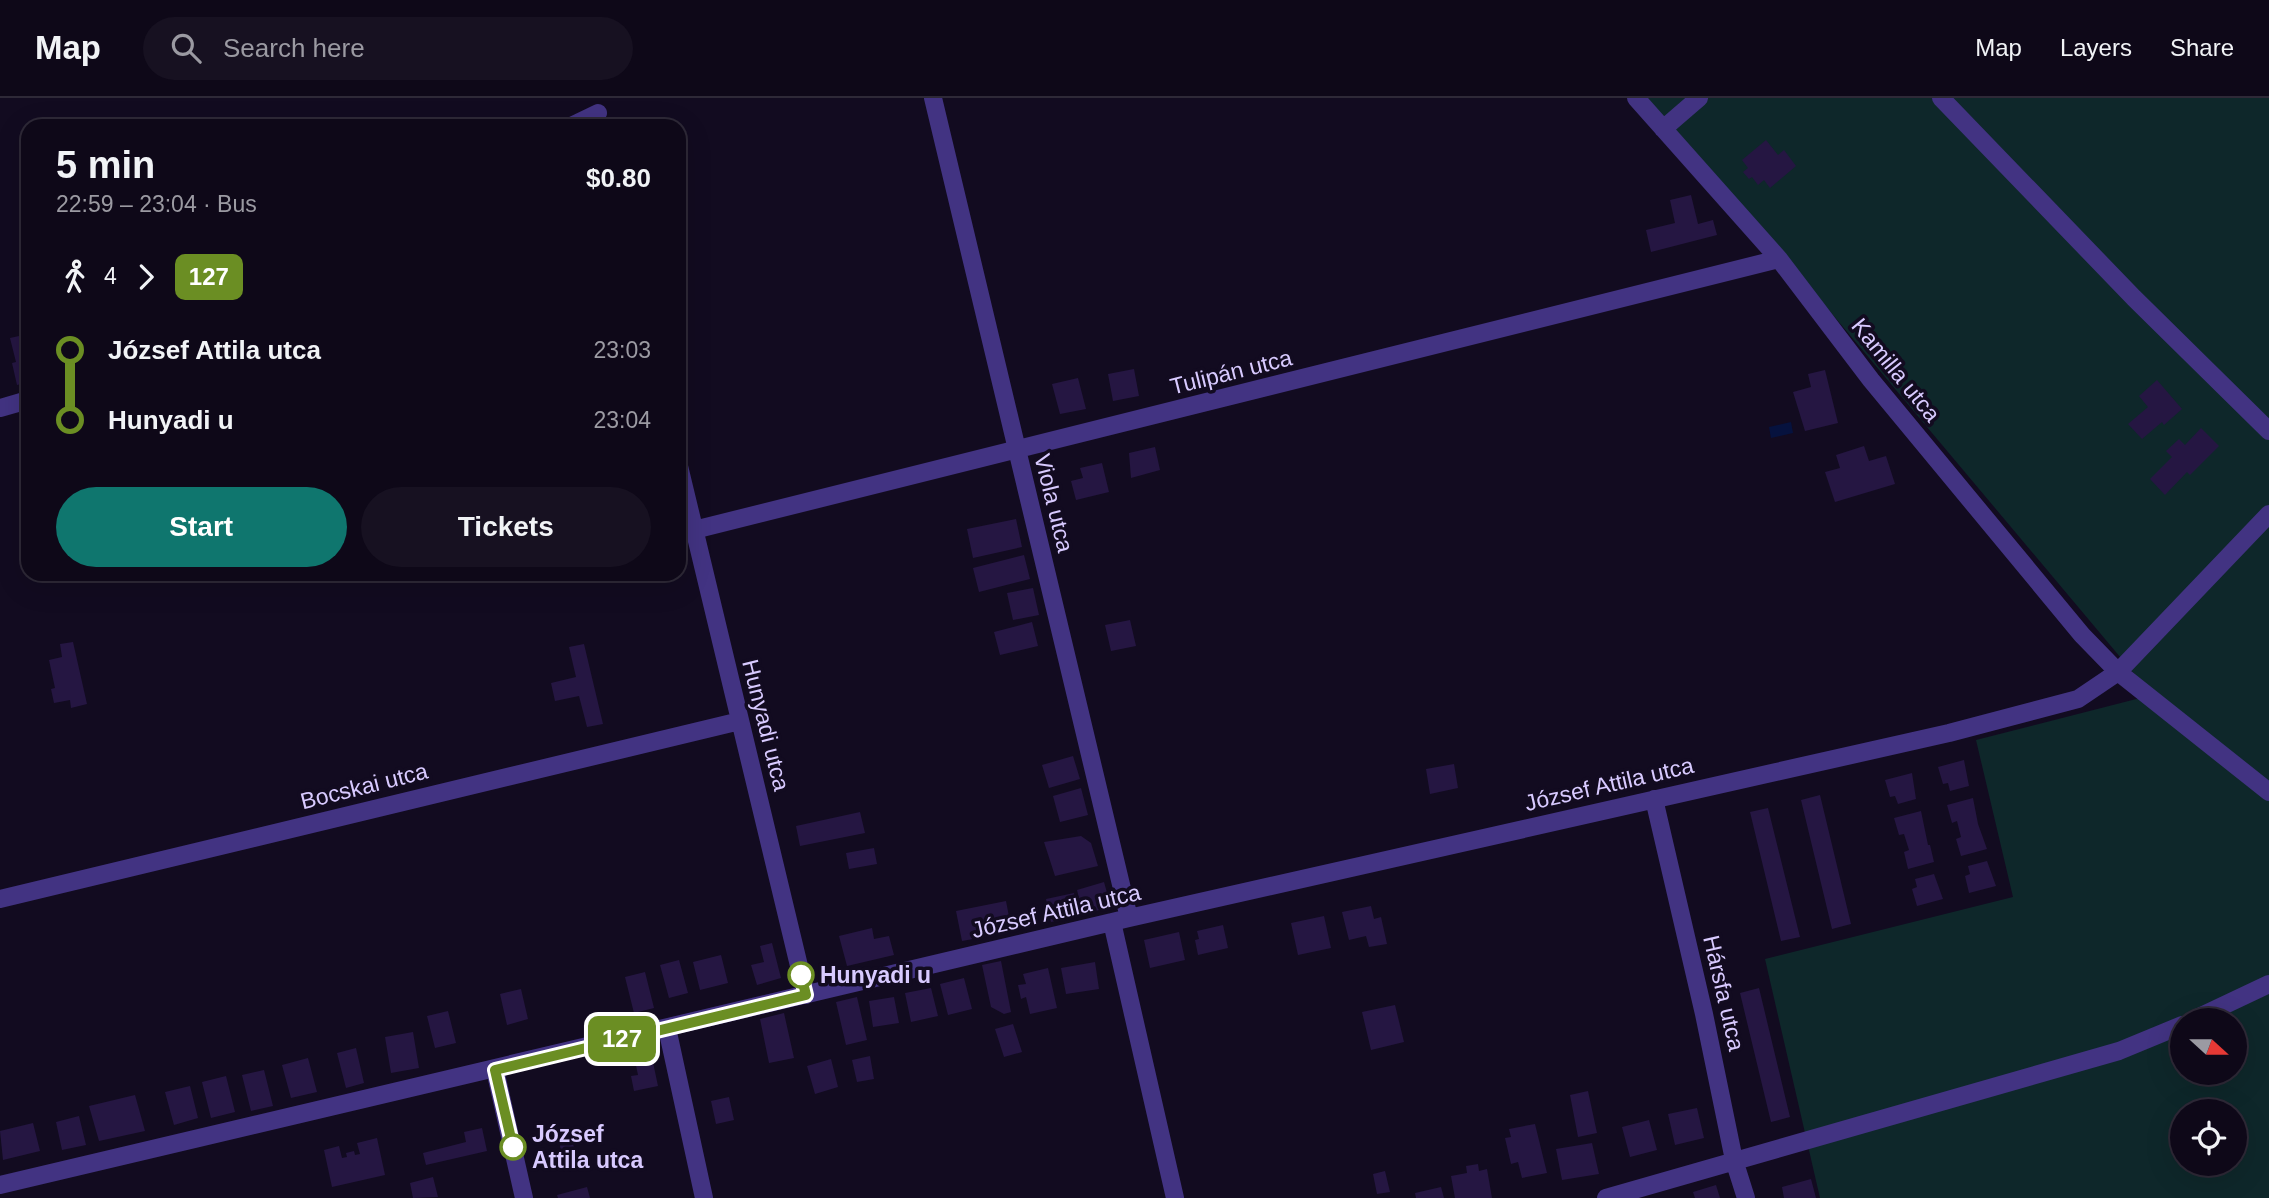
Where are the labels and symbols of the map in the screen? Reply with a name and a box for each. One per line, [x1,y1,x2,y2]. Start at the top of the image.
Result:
street label: Kamilla utca [1846,313,1946,427]
street label: Tulipán utca [1167,344,1295,400]
street label: Viola utca [1029,451,1079,555]
street label: Hunyadi utca [737,657,795,793]
street label: József Attila utca [1522,752,1696,816]
street label: Bocskai utca [298,758,431,814]
street label: József Attila utca [969,879,1143,943]
street label: Hársfa utca [1698,933,1750,1053]
marker: Hunyadi u [788,962,814,988]
place label: Hunyadi u [820,962,931,988]
north arrow [2170,1008,2247,1085]
line badge: 127 [582,1016,662,1062]
place label: József Attila utca [532,1121,643,1173]
marker: József Attila utca [500,1134,526,1160]

